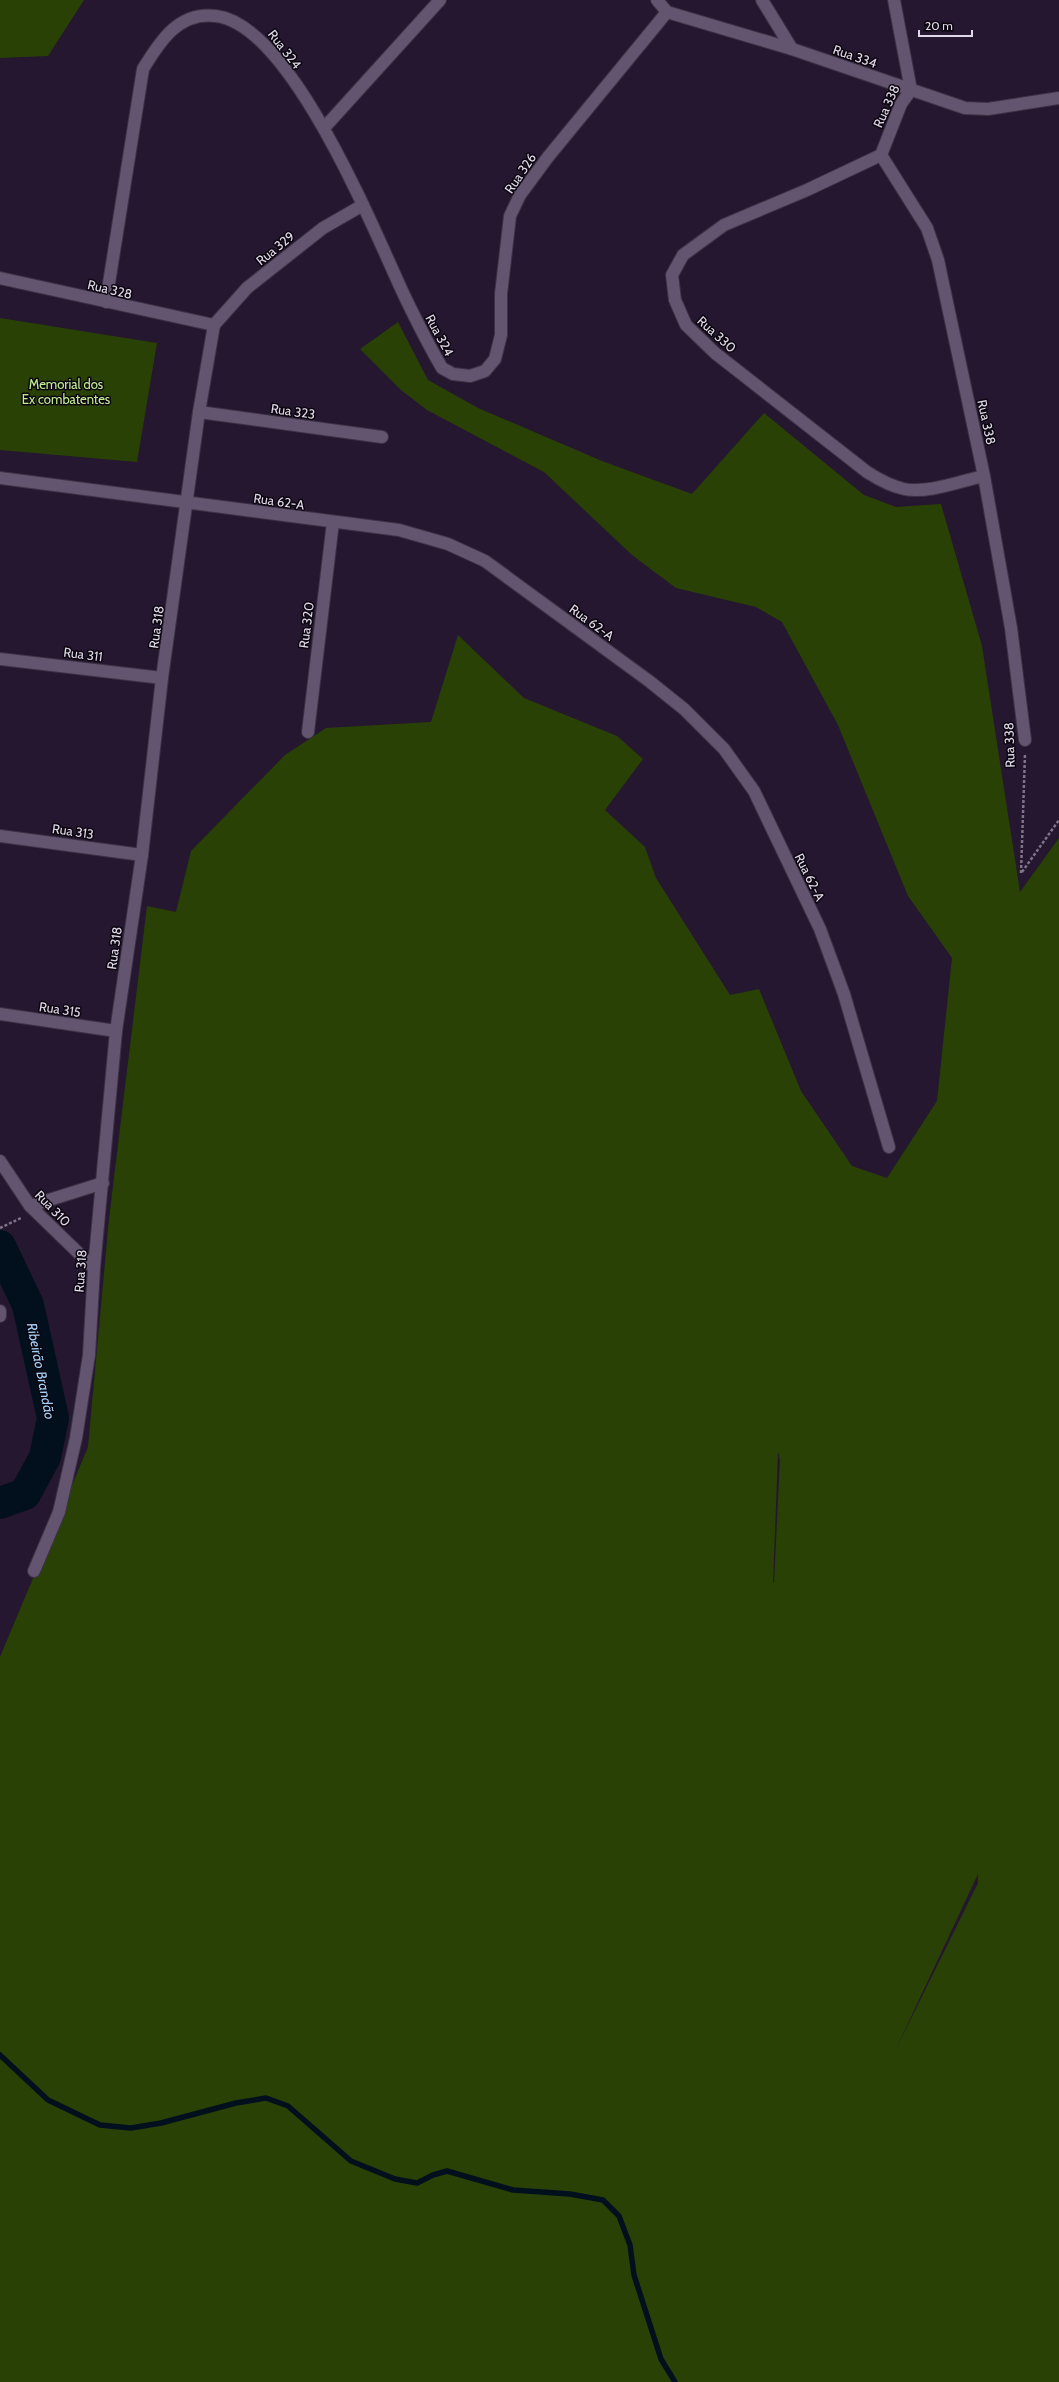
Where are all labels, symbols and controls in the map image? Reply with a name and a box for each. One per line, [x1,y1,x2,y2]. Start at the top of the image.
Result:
scale bar [919,12,972,38]
text: 20 m [925,18,953,33]
street label: Rua 324 [265,26,305,72]
street label: Rua 334 [831,41,879,71]
street label: Rua 338 [869,82,903,130]
street label: Rua 326 [501,150,539,196]
street label: Rua 329 [253,228,297,268]
street label: Rua 328 [86,276,134,302]
street label: Rua 324 [422,311,458,359]
street label: Rua 330 [694,312,740,356]
park label: Memorial dos Ex combatentes [22,376,111,407]
street label: Rua 338 [974,398,1000,446]
street label: Rua 323 [270,400,316,422]
street label: Rua 62-A [253,490,305,512]
street label: Rua 62-A [567,600,617,644]
street label: Rua 320 [295,601,317,649]
street label: Rua 318 [145,605,167,649]
street label: Rua 311 [63,644,103,664]
street label: Rua 338 [1000,722,1018,768]
street label: Rua 313 [51,820,95,842]
street label: Rua 62-A [792,850,828,904]
street label: Rua 318 [103,926,125,970]
street label: Rua 315 [38,998,82,1020]
street label: Rua 310 [32,1187,74,1229]
street label: Rua 318 [71,1249,89,1293]
water label: Ribeirão Brandão [23,1321,59,1421]

